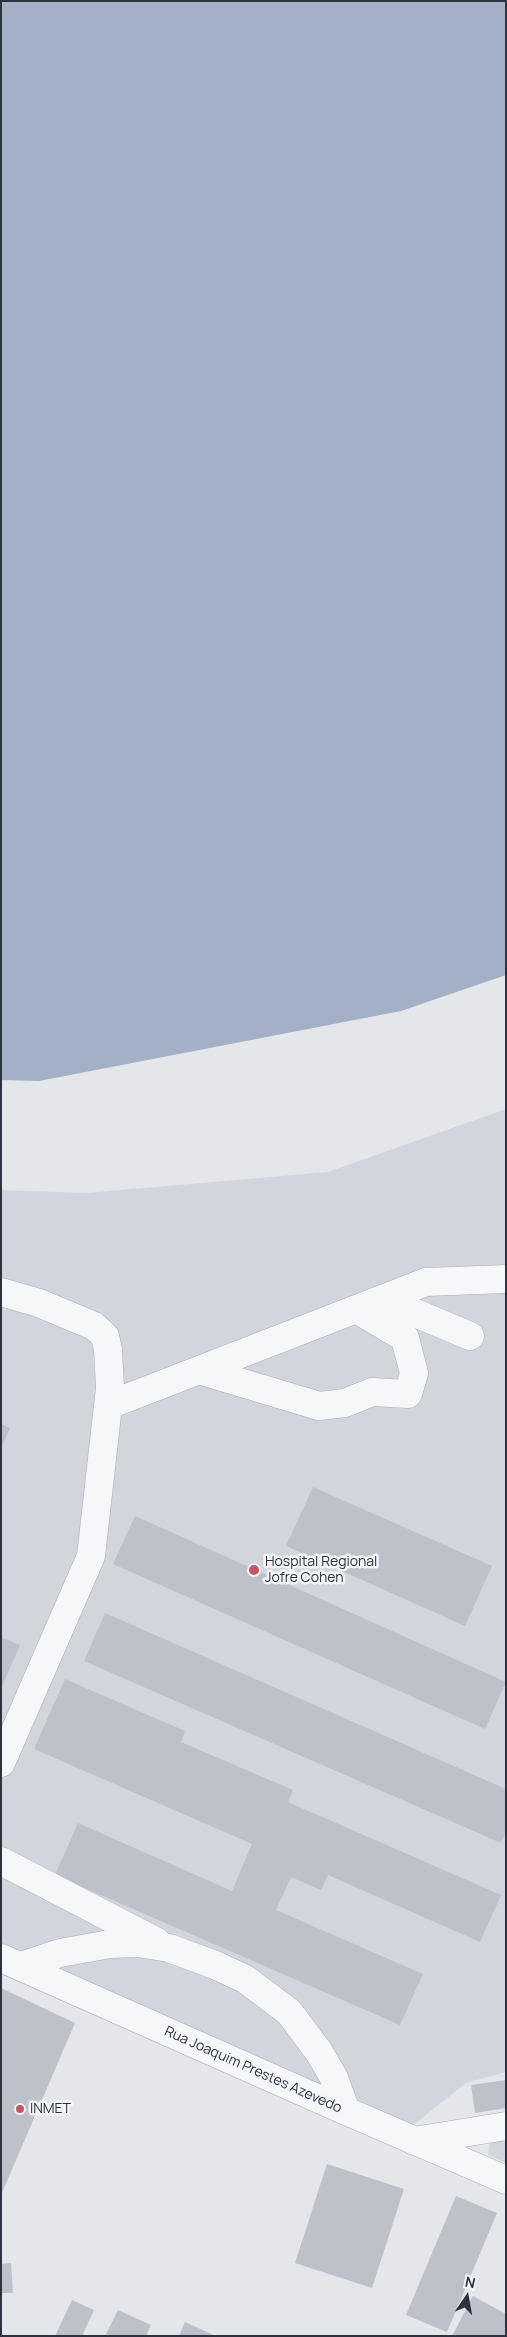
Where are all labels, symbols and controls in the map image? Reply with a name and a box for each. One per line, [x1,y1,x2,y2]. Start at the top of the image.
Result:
place label: Hospital Regional Jofre Cohen [265,1554,377,1586]
marker: Hospital Regional Jofre Cohen [247,1563,261,1577]
street label: Rua Joaquim Prestes Azevedo [162,2023,344,2117]
place label: INMET [30,2101,71,2117]
marker: INMET [14,2103,26,2115]
north arrow [442,2272,492,2322]
text: N [463,2272,477,2292]

